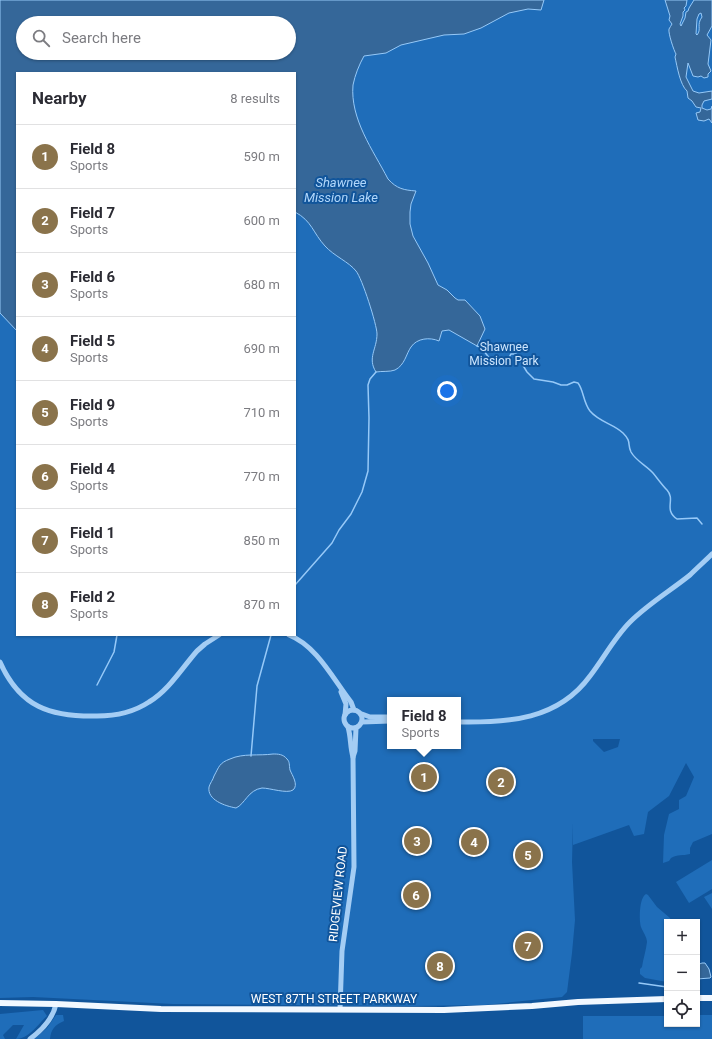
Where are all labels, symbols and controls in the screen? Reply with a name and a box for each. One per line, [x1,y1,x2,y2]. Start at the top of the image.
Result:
search box [16,16,296,60]
icon: search [30,27,52,49]
text: Search here [62,29,141,47]
text: Nearby [32,88,87,108]
text: 8 results [230,91,280,106]
text: Field 8 [70,140,115,158]
text: 1 [41,149,49,164]
text: 590 m [243,149,280,164]
text: Sports [70,158,108,173]
water label: Shawnee Mission Lake [304,175,378,205]
text: Field 7 [70,204,115,222]
text: 2 [41,213,49,228]
text: 600 m [243,213,280,228]
text: Sports [70,222,108,237]
text: Field 6 [70,268,115,286]
text: 3 [41,277,49,292]
text: 680 m [243,277,280,292]
text: Sports [70,286,108,301]
text: Field 5 [70,332,115,350]
park label: Shawnee Mission Park [469,340,540,368]
text: 4 [41,341,49,356]
text: 690 m [243,341,280,356]
text: Sports [70,350,108,365]
your location [437,381,457,401]
text: Field 9 [70,396,115,414]
text: 5 [41,405,49,420]
text: 710 m [243,405,280,420]
text: Sports [70,414,108,429]
text: Field 4 [70,460,115,478]
text: 6 [41,469,49,484]
text: 770 m [243,469,280,484]
text: Sports [70,478,108,493]
text: Field 1 [70,524,115,542]
text: 7 [41,533,49,548]
text: 850 m [243,533,280,548]
text: Sports [70,542,108,557]
text: Field 2 [70,588,115,606]
text: 8 [41,597,49,612]
text: 870 m [243,597,280,612]
text: Sports [70,606,108,621]
popup [387,697,461,749]
text: Field 8 [401,707,447,725]
text: Sports [401,725,440,740]
pin: 1 [411,762,437,792]
pin: 2 [488,767,514,797]
pin: 3 [404,826,430,856]
pin: 4 [461,827,487,857]
pin: 5 [515,840,541,870]
street label: RIDGEVIEW ROAD [326,845,350,943]
pin: 6 [403,880,429,910]
map controls [664,919,700,1027]
button: + [664,919,700,955]
pin: 7 [515,931,541,961]
pin: 8 [427,951,453,981]
button: − [664,955,700,991]
button: locate [664,991,700,1027]
street label: WEST 87TH STREET PARKWAY [251,992,418,1006]

